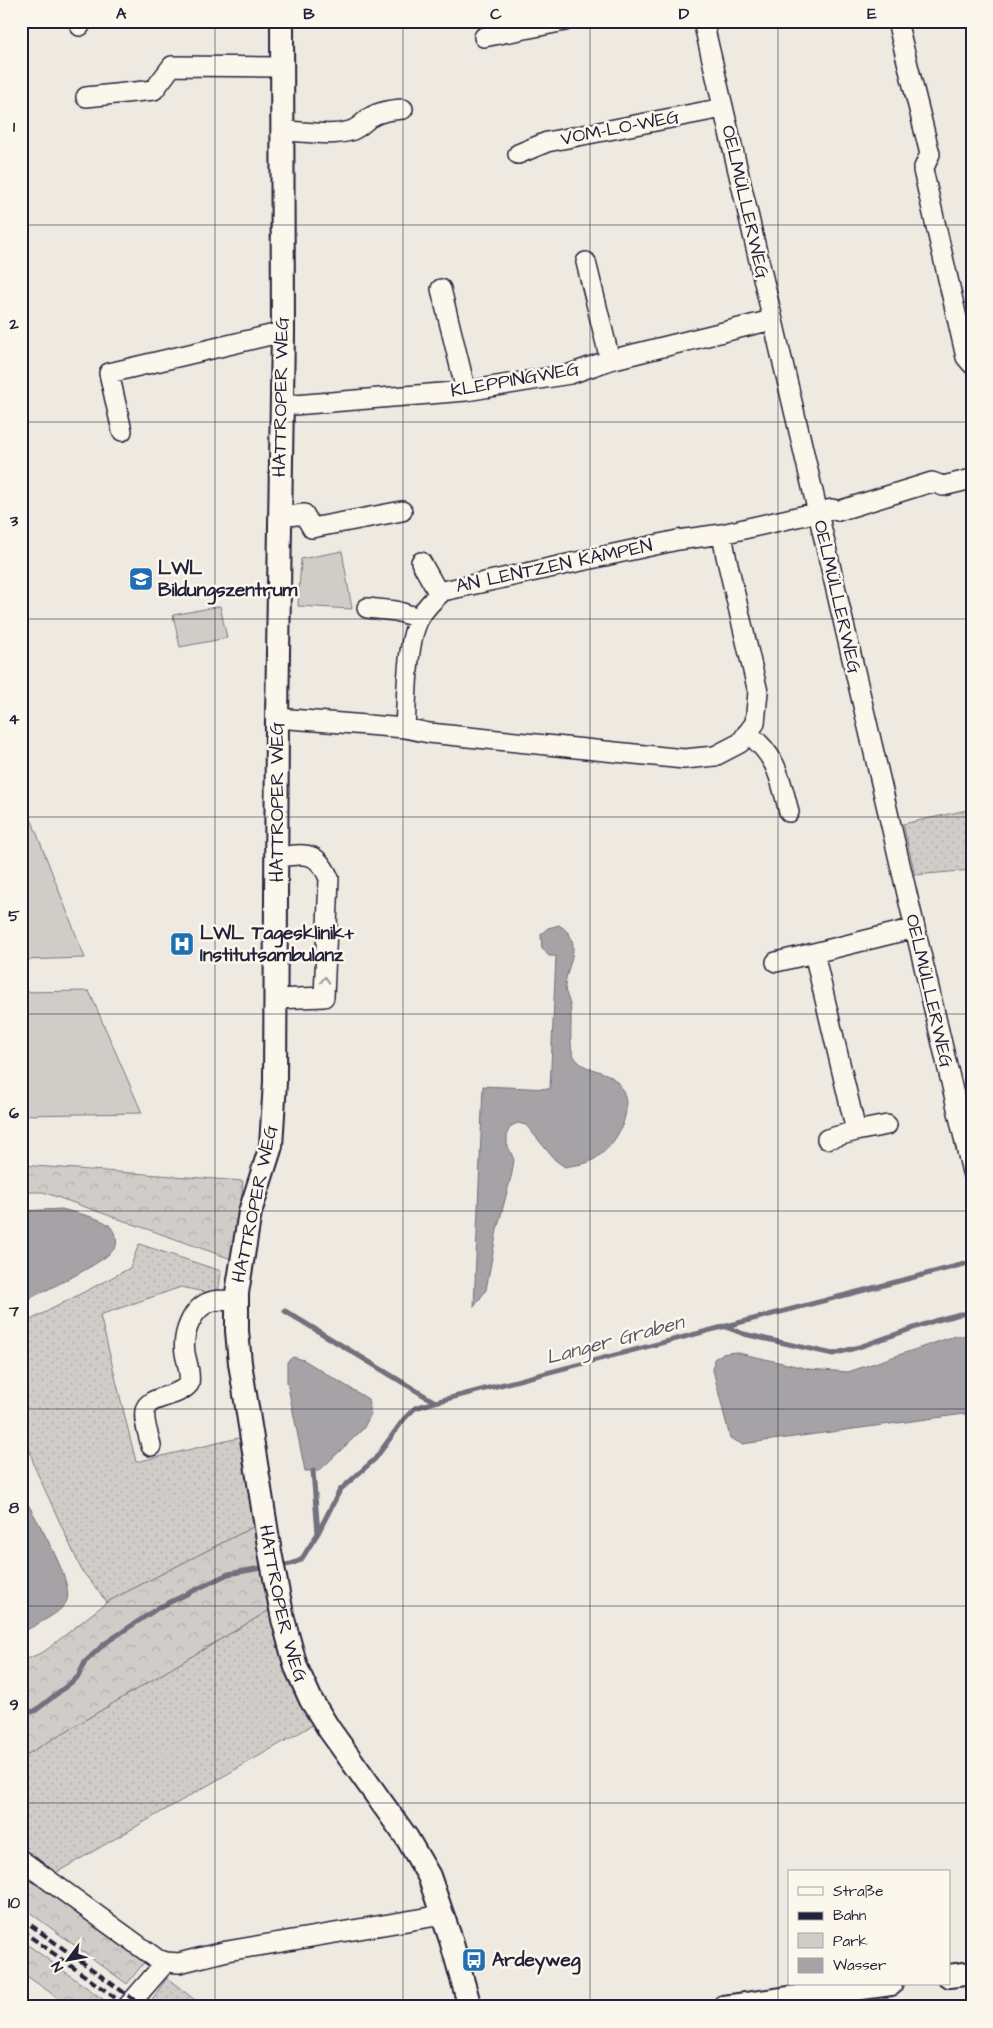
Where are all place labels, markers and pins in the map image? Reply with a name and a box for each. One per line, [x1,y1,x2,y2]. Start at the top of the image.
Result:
place label: LWL Bildungszentrum [158,555,299,605]
school or university icon: LWL Bildungszentrum [128,566,154,592]
place label: LWL Tagesklinik+ Institutsambulanz [200,920,354,969]
hospital icon: LWL Tagesklinik+ Institutsambulanz [169,931,195,957]
bus stop icon: Ardeyweg [461,1947,487,1973]
place label: Ardeyweg [492,1947,581,1975]

